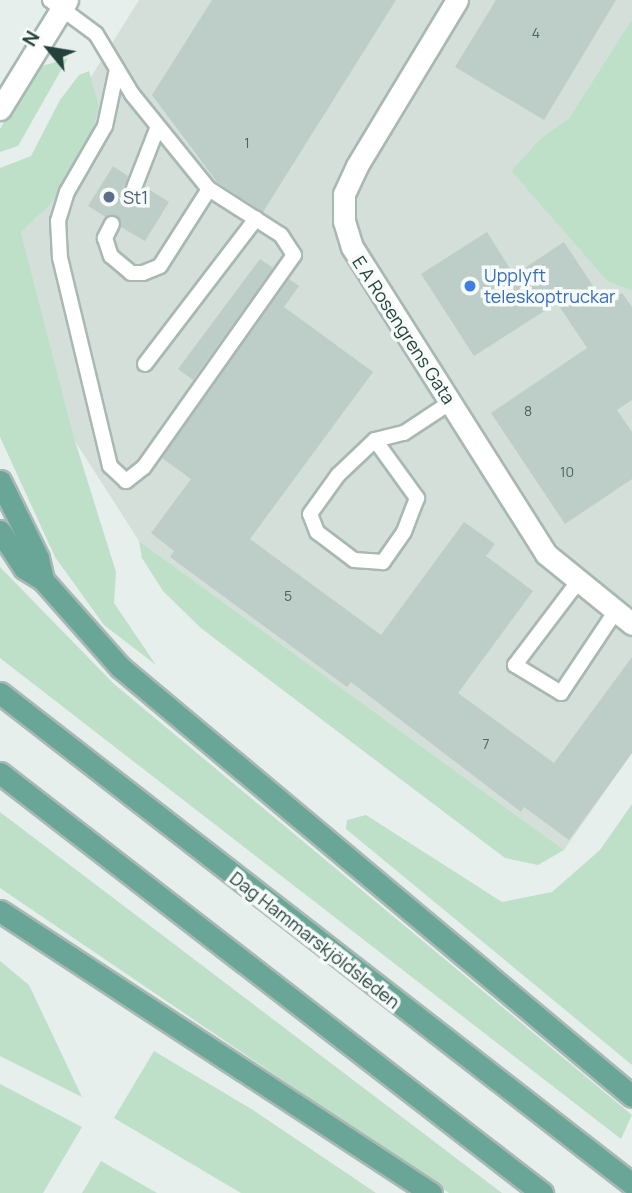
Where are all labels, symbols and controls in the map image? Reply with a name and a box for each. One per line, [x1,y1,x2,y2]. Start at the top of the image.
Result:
north arrow [14,14,84,84]
house number: 4 [532,25,540,41]
text: N [16,26,45,51]
house number: 1 [244,135,250,151]
place label: St1 [123,186,148,208]
marker: St1 [101,189,117,205]
street label: E A Rosengrens Gata [348,252,460,408]
place label: Upplyft teleskoptruckar [484,265,615,308]
marker: Upplyft teleskoptruckar [462,278,478,294]
house number: 8 [524,403,532,419]
house number: 10 [560,464,574,480]
house number: 5 [284,588,292,604]
house number: 7 [482,736,490,752]
street label: Dag Hammarskjöldsleden [226,867,404,1013]

